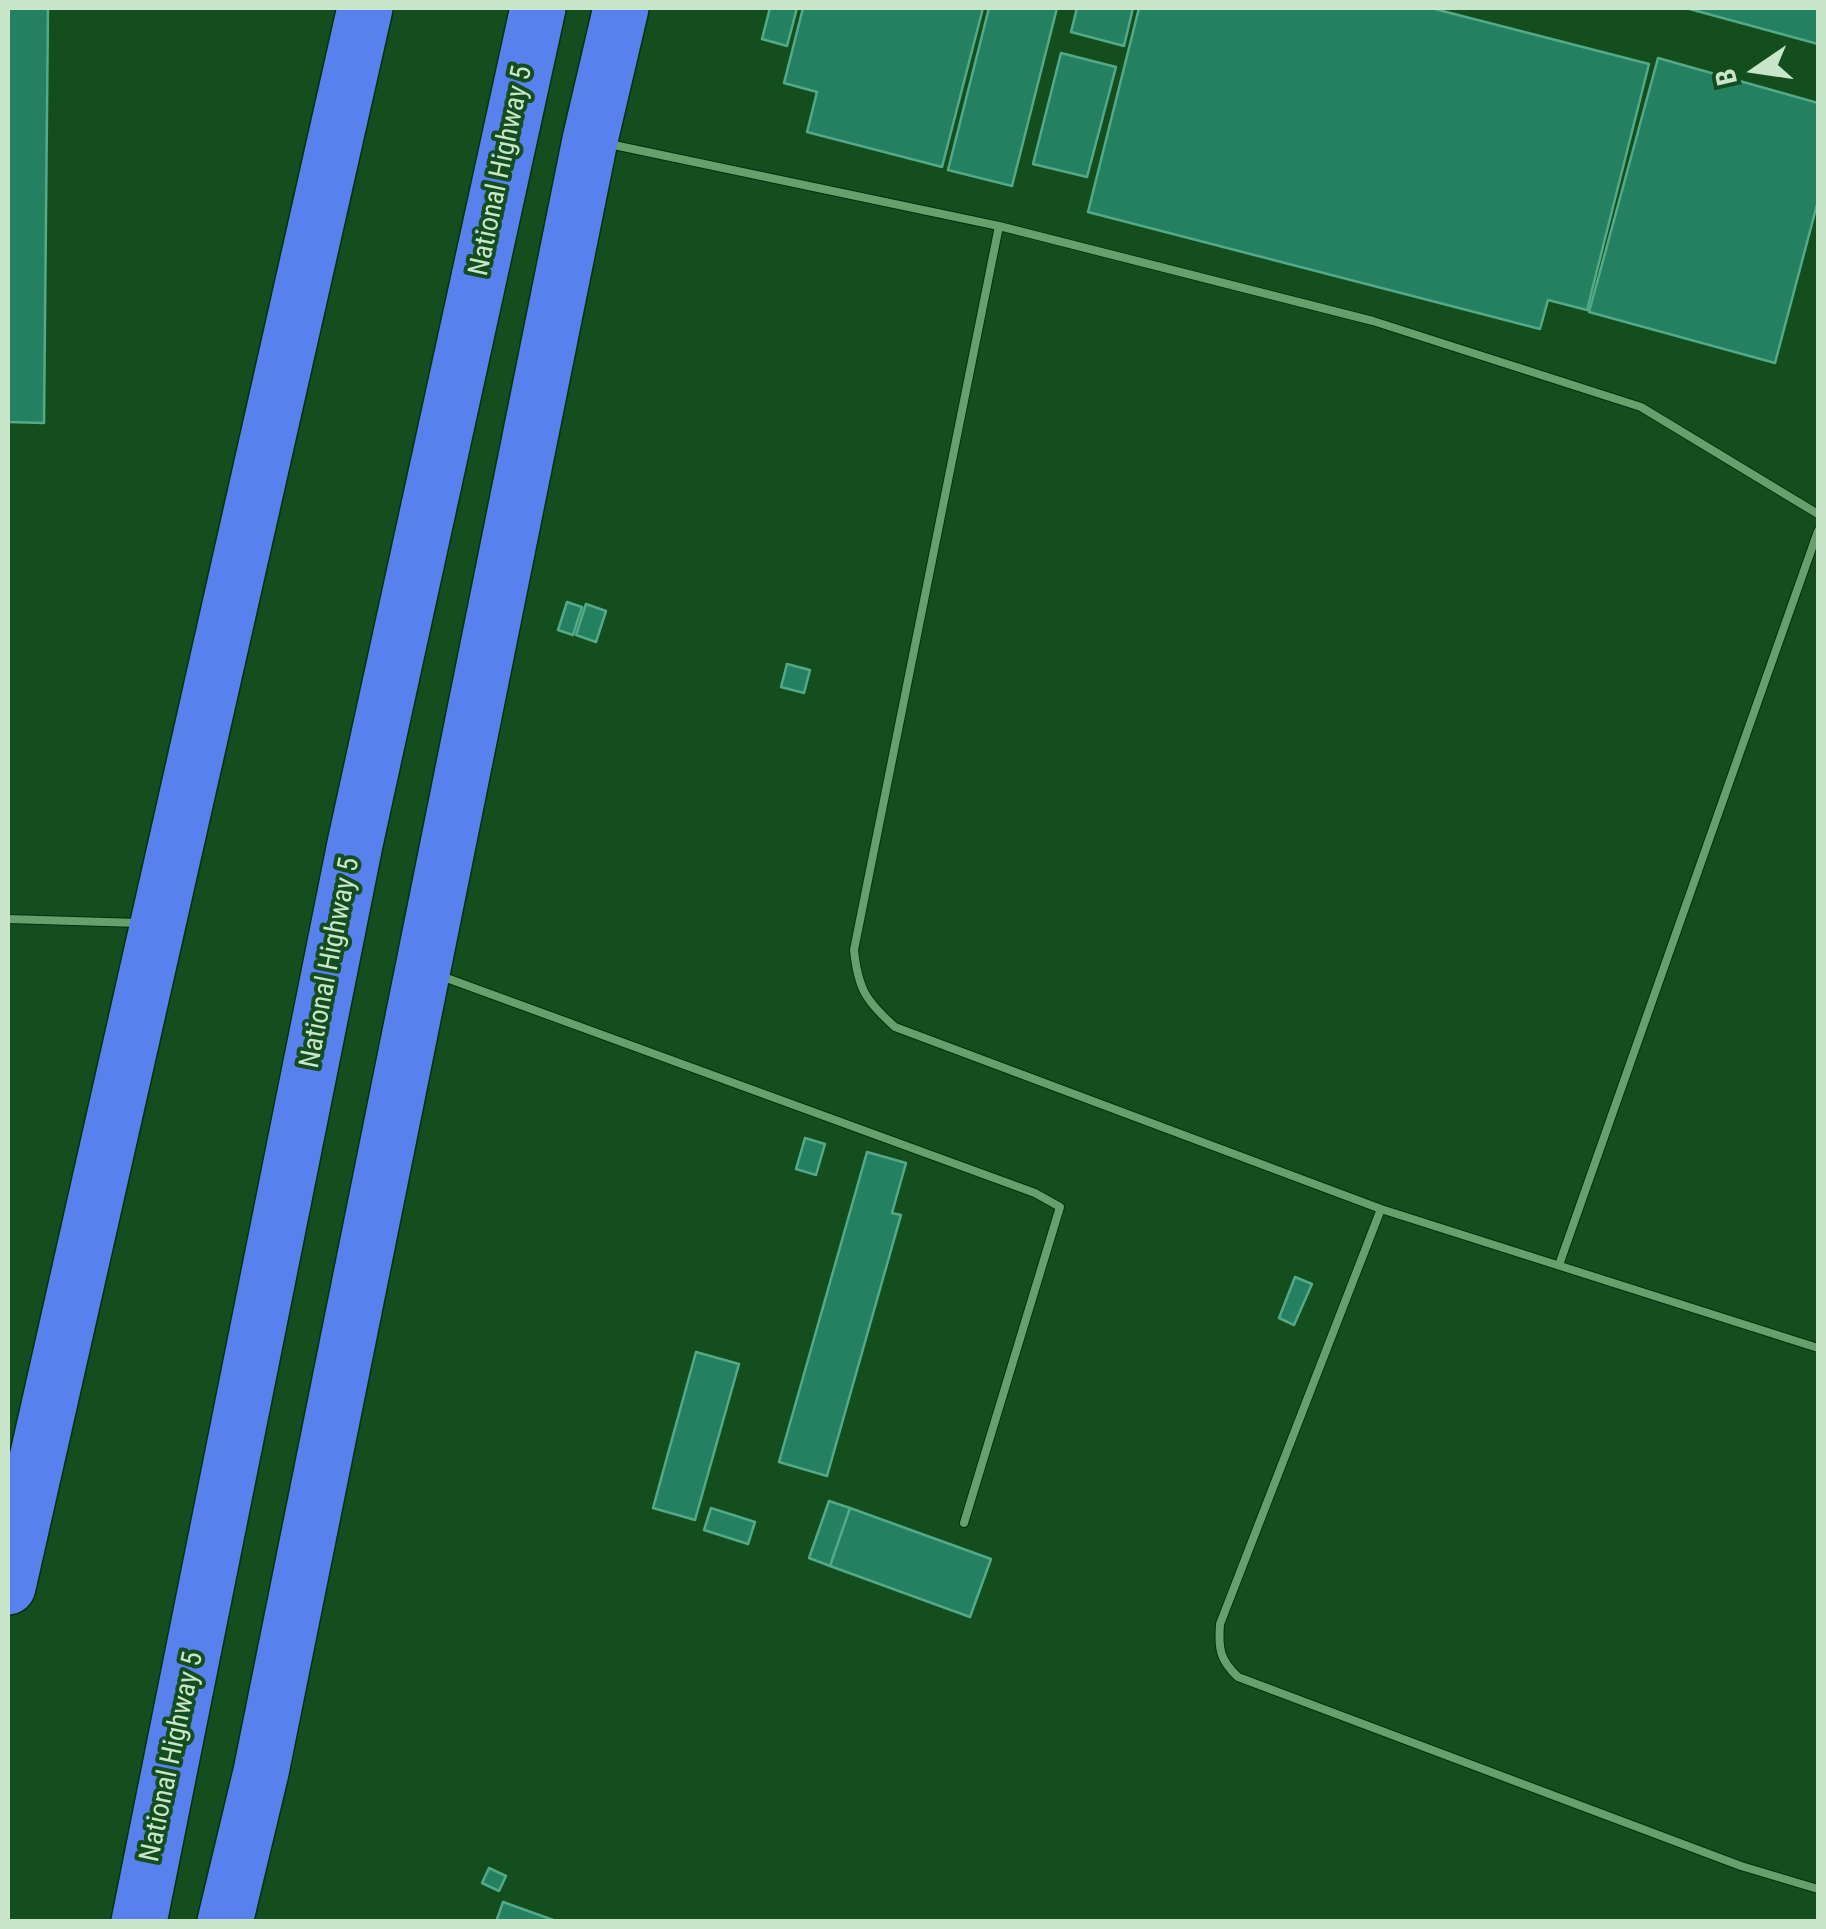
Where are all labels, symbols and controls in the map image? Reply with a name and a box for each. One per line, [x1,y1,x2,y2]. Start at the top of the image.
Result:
north arrow [1706,20,1806,120]
street label: National Highway 5 [463,63,541,279]
text: B [1708,65,1744,88]
street label: National Highway 5 [294,855,368,1071]
street label: National Highway 5 [134,1649,212,1865]

